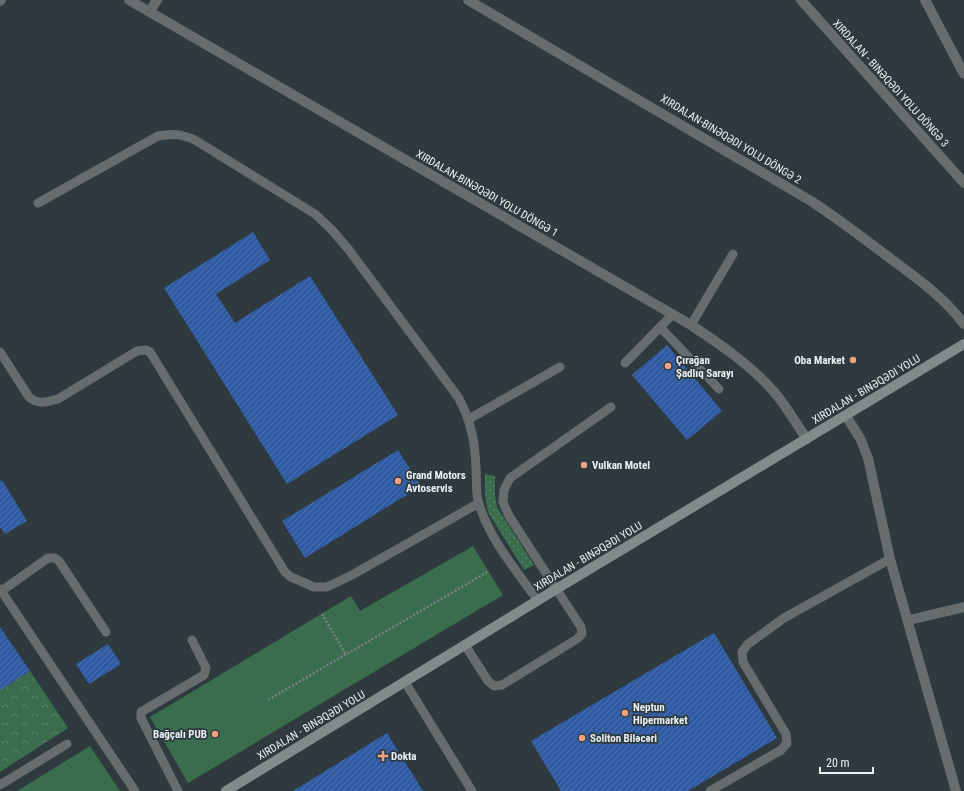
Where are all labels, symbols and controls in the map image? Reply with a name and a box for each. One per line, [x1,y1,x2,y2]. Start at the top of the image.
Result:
street label: XIRDALAN - BINƏQƏDI YOLU DÖNGƏ 3 [830,17,951,150]
street label: XIRDALAN-BINƏQƏDI YOLU DÖNGƏ 2 [658,92,803,187]
street label: XIRDALAN-BINƏQƏDI YOLU DÖNGƏ 1 [413,147,560,240]
street label: XIRDALAN - BINƏQƏDI YOLU [810,352,923,427]
place label: Çırağan Şadlıq Sarayı [676,354,734,380]
place label: Oba Market [794,354,846,367]
marker: Oba Market [848,355,858,365]
marker: Çırağan Şadlıq Sarayı [663,361,673,371]
place label: Vulkan Motel [592,459,650,472]
marker: Vulkan Motel [579,460,589,470]
place label: Grand Motors Avtoservis [406,469,466,495]
marker: Grand Motors Avtoservis [393,476,403,486]
street label: XIRDALAN - BINƏQƏDI YOLU [532,519,645,594]
street label: XIRDALAN - BINƏQƏDI YOLU [255,688,368,763]
place label: Neptun Hipermarket [633,701,688,727]
marker: Neptun Hipermarket [620,708,630,718]
place label: Bağçalı PUB [153,728,207,741]
marker: Bağçalı PUB [210,729,220,739]
place label: Soliton Biləcəri [590,732,657,745]
marker: Soliton Biləcəri [577,733,587,743]
scale bar [820,749,873,775]
place label: Dokta [391,750,417,763]
marker: Dokta [378,751,388,761]
text: 20 m [826,756,850,770]

